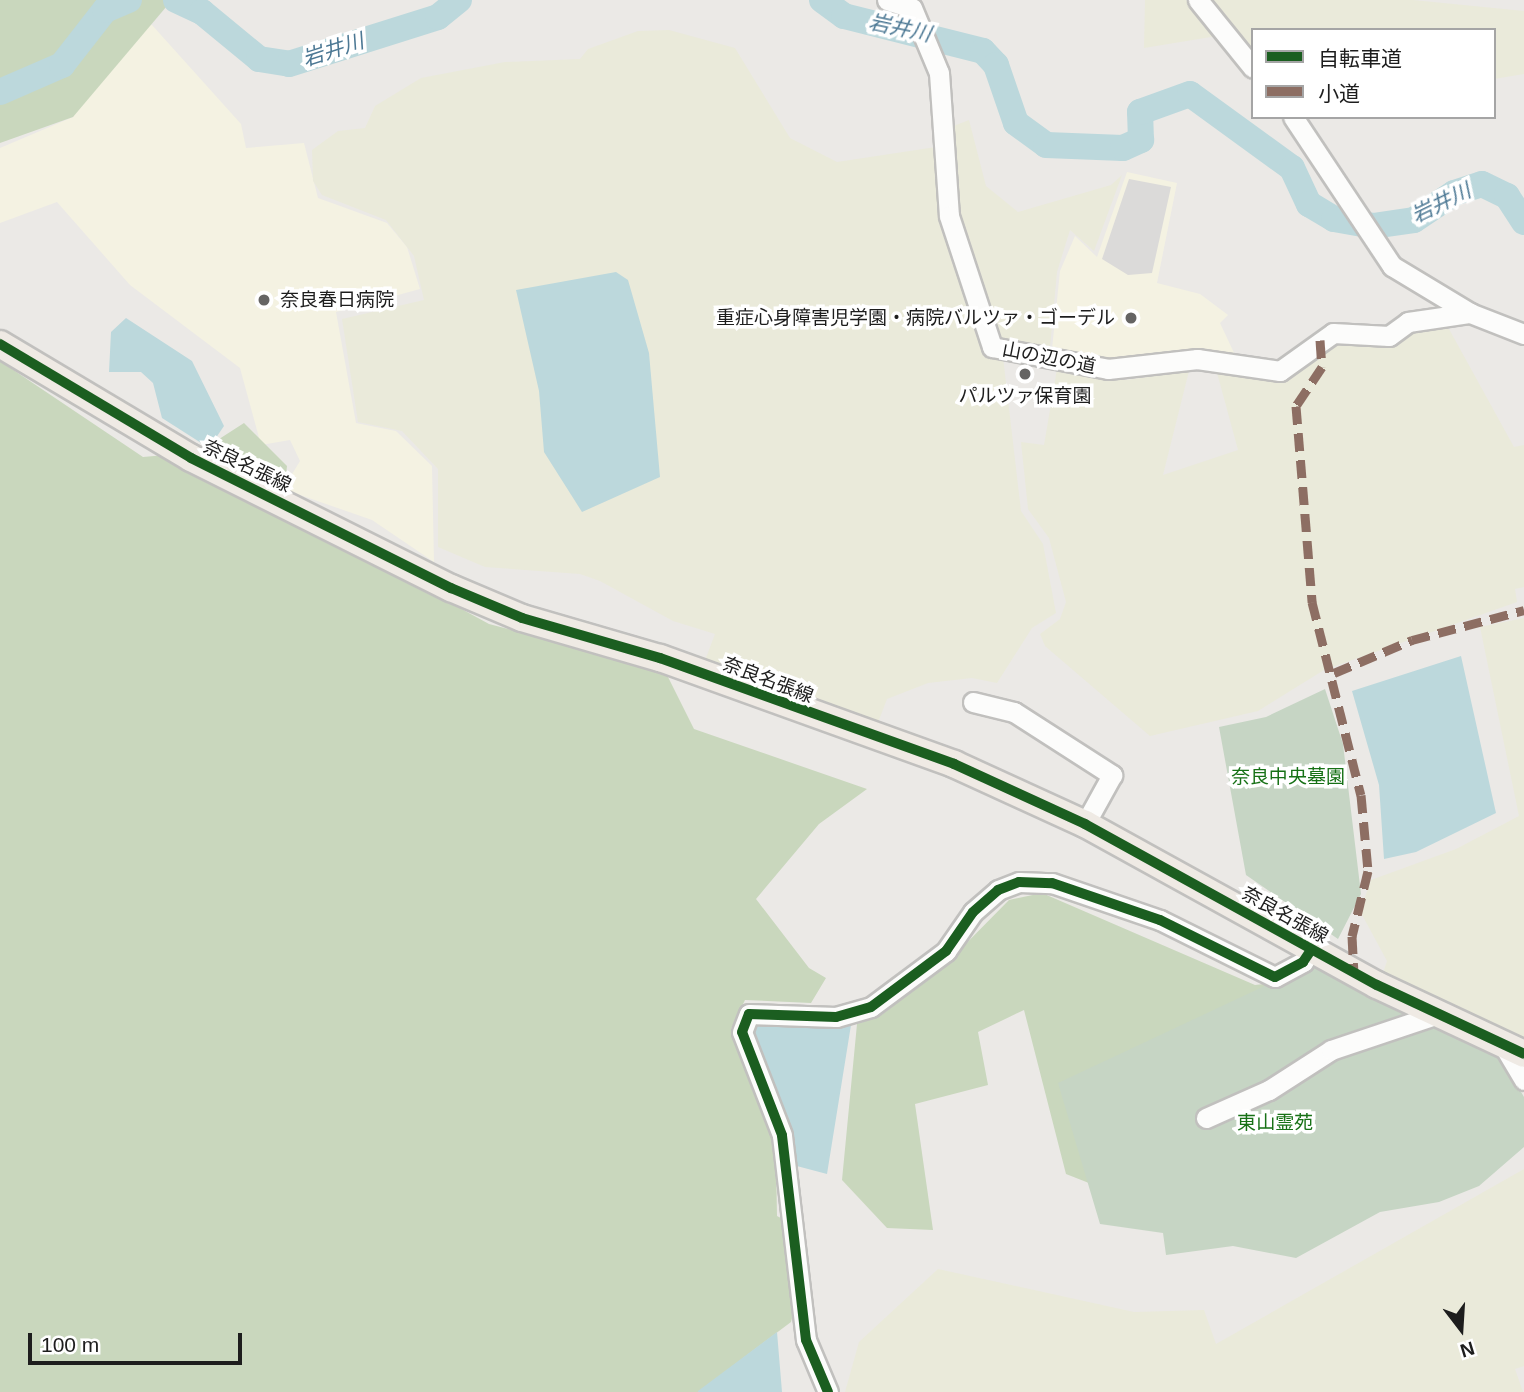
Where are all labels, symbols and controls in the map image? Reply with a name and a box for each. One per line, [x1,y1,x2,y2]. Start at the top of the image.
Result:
water label: 岩井川 [867,9,933,47]
water label: 岩井川 [299,28,367,72]
legend [1251,28,1496,119]
text: 自転車道 [1318,47,1402,70]
text: 小道 [1318,82,1360,105]
water label: 岩井川 [1407,178,1475,228]
place label: 奈良春日病院 [280,289,394,311]
marker: 奈良春日病院 [254,290,274,310]
place label: 重症心身障害児学園・病院バルツァ・ゴーデル [716,307,1115,329]
marker: 重症心身障害児学園・病院バルツァ・ゴーデル [1121,308,1141,328]
street label: 山の辺の道 [1000,338,1098,378]
marker: パルツァ保育園 [1017,366,1033,382]
place label: パルツァ保育園 [959,385,1091,407]
street label: 奈良名張線 [199,435,295,497]
street label: 奈良名張線 [720,652,816,708]
park label: 奈良中央墓園 [1231,766,1345,788]
street label: 奈良名張線 [1238,882,1332,948]
park label: 東山霊苑 [1237,1112,1313,1134]
north arrow [1426,1294,1496,1364]
scale bar [32,1318,245,1362]
text: 100 m [41,1333,99,1356]
text: N [1458,1338,1477,1362]

